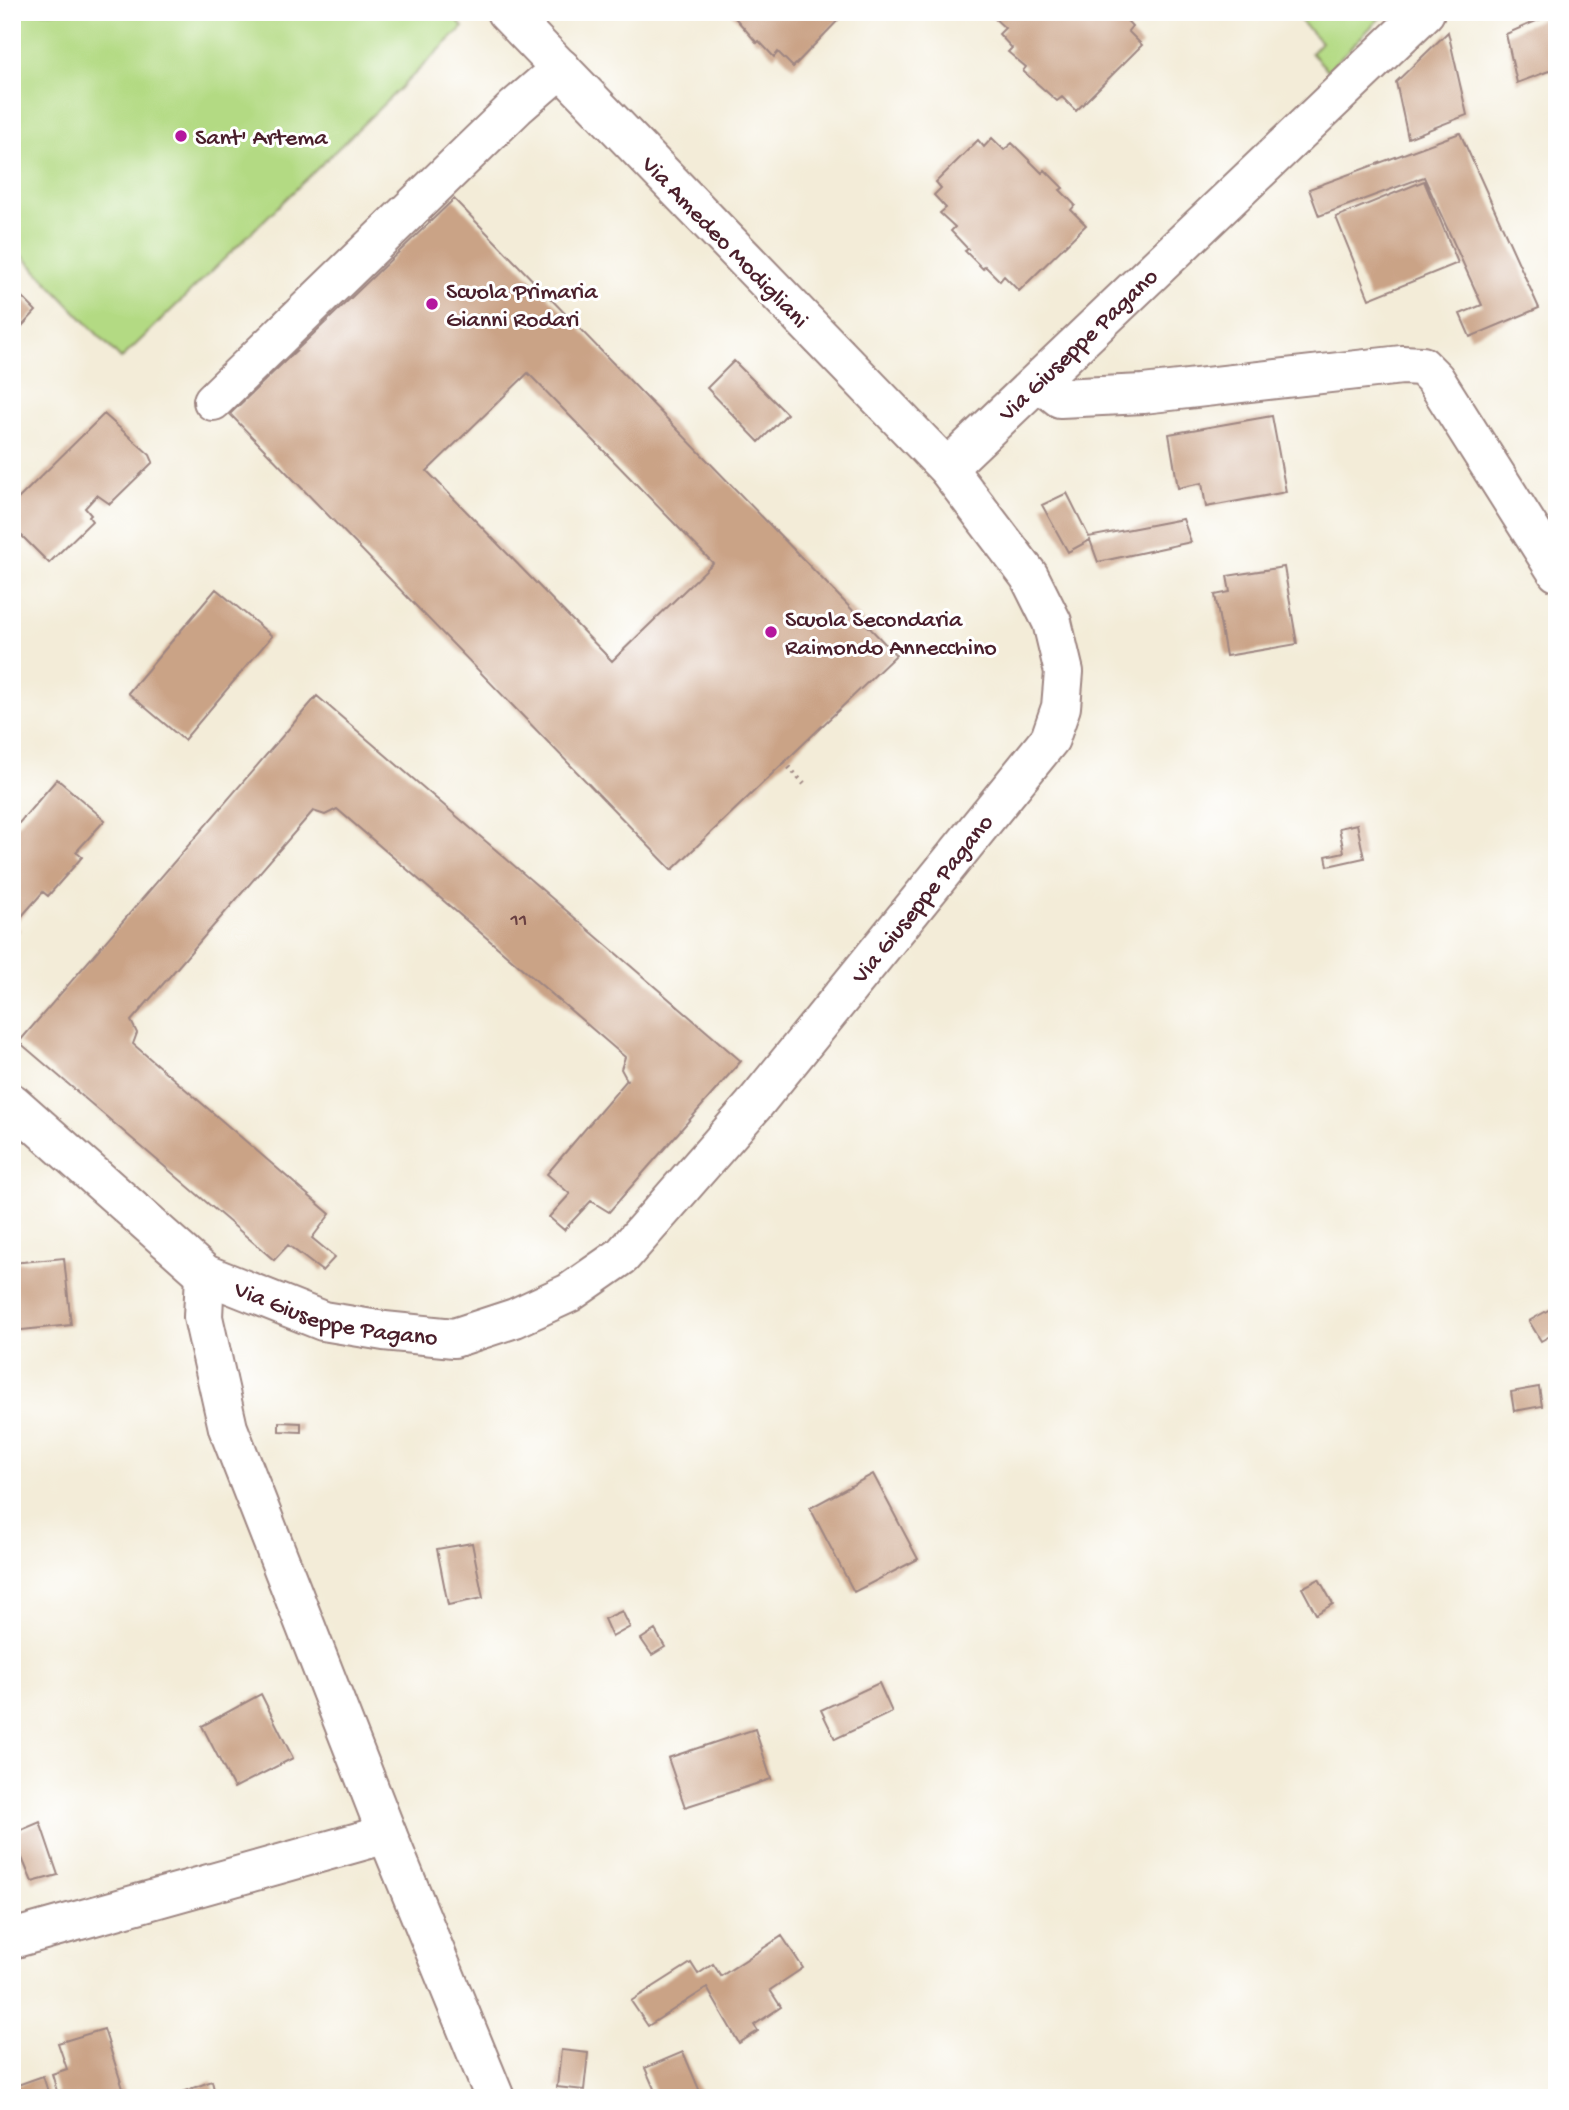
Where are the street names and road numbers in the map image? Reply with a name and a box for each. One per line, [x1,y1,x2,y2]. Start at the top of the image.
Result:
street label: Via Amedeo Modigliani [633,151,813,336]
street label: Via Giuseppe Pagano [993,263,1165,430]
street label: Via Giuseppe Pagano [846,810,1001,992]
street label: Via Giuseppe Pagano [228,1276,439,1354]

